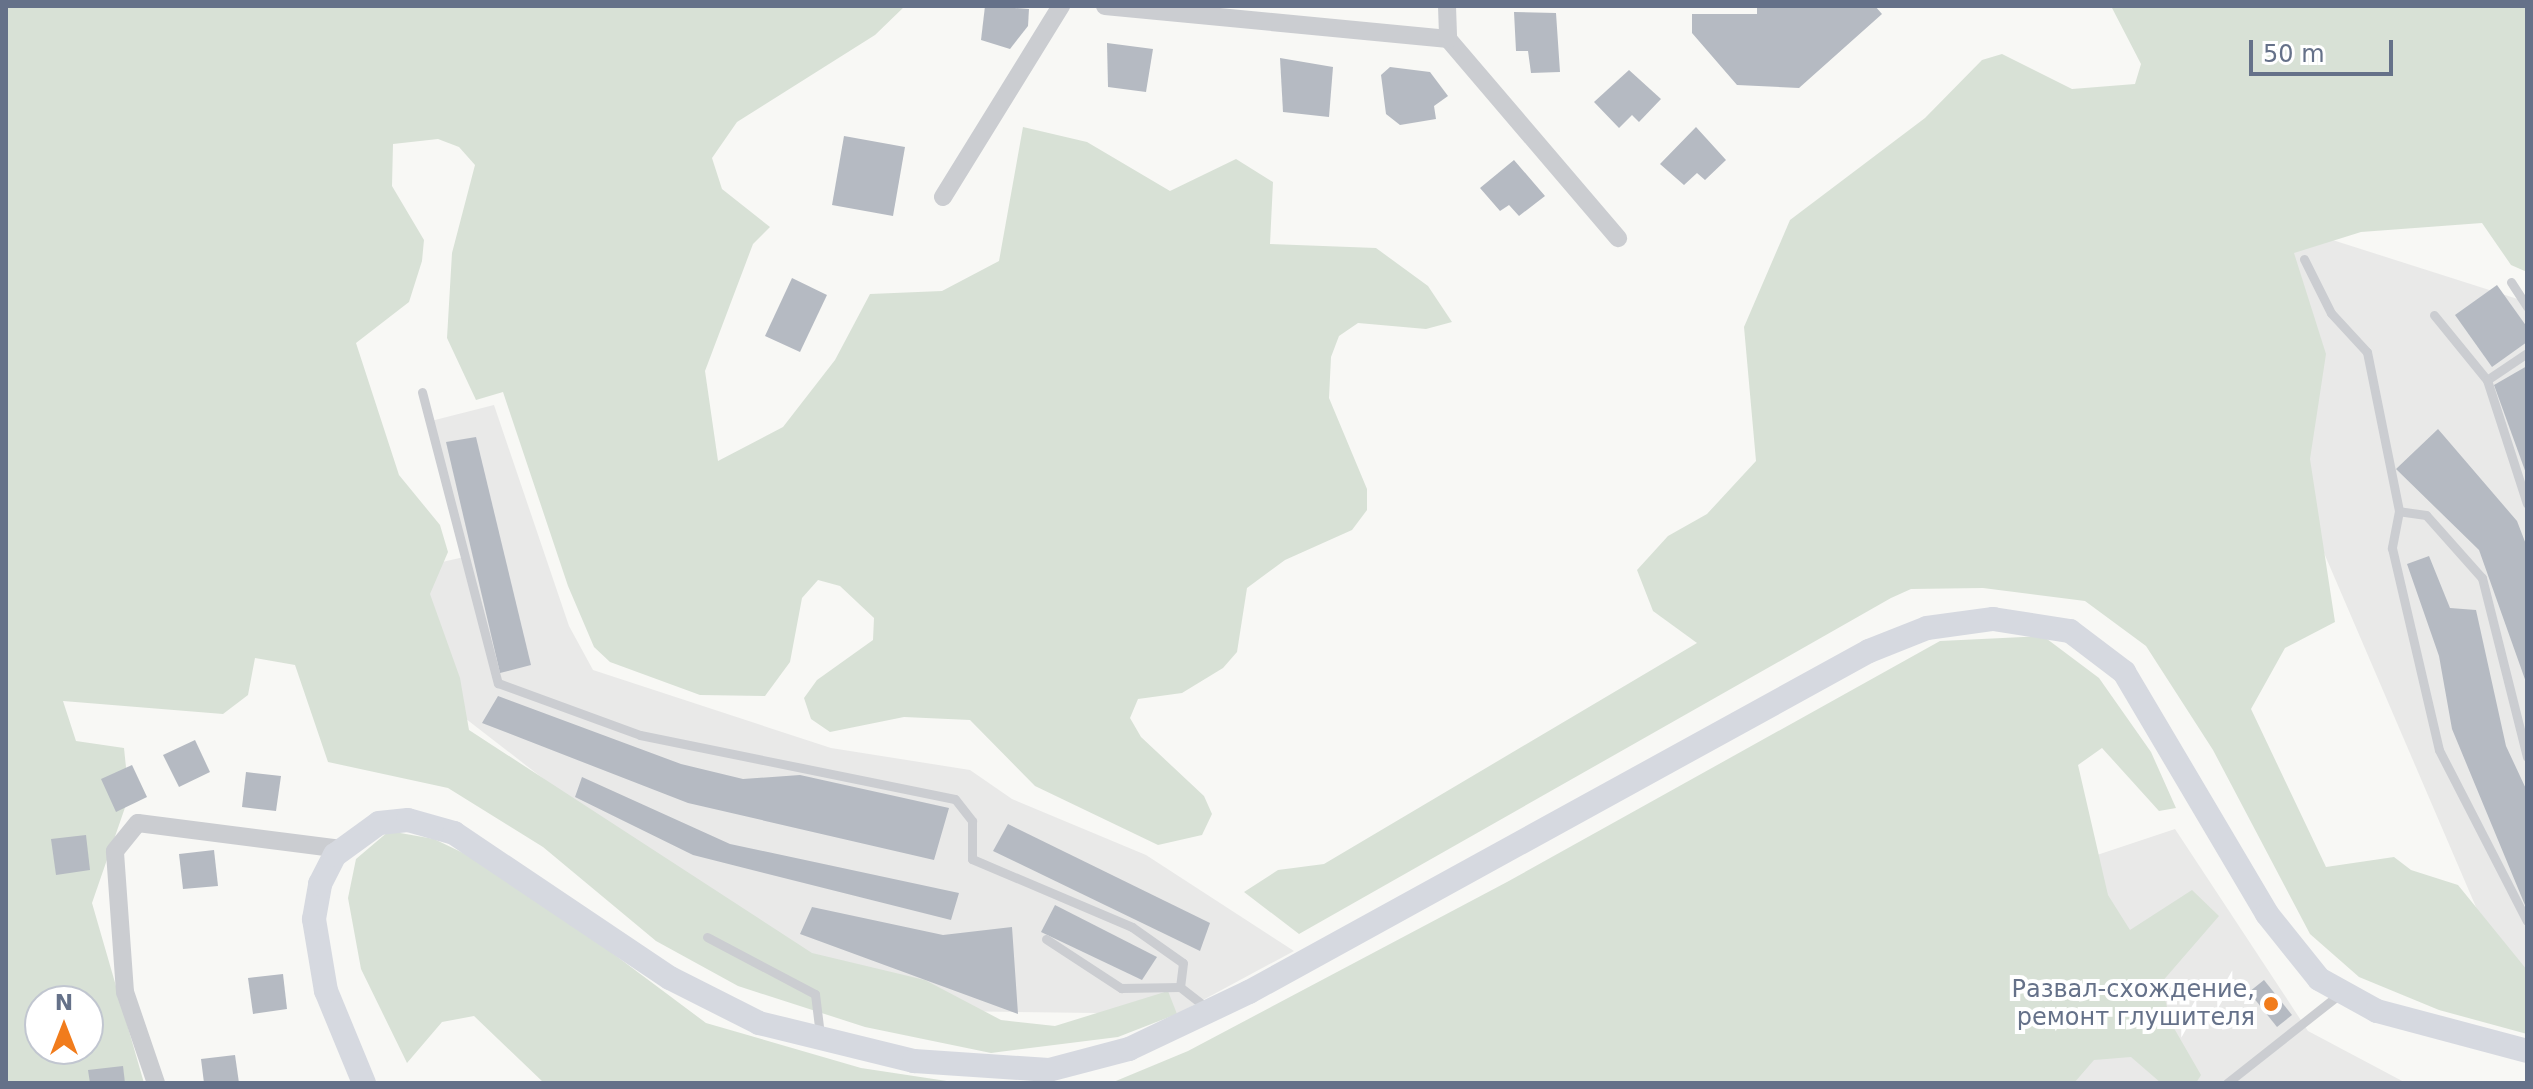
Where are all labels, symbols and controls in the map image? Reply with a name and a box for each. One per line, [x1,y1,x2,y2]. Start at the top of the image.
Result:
scale bar [2253,24,2397,74]
text: 50 m [2263,40,2325,68]
place label: Развал-схождение, ремонт глушителя [2011,976,2255,1032]
north arrow [24,985,104,1065]
text: N [55,990,73,1015]
marker: Развал-схождение, ремонт глушителя [2262,995,2280,1013]

